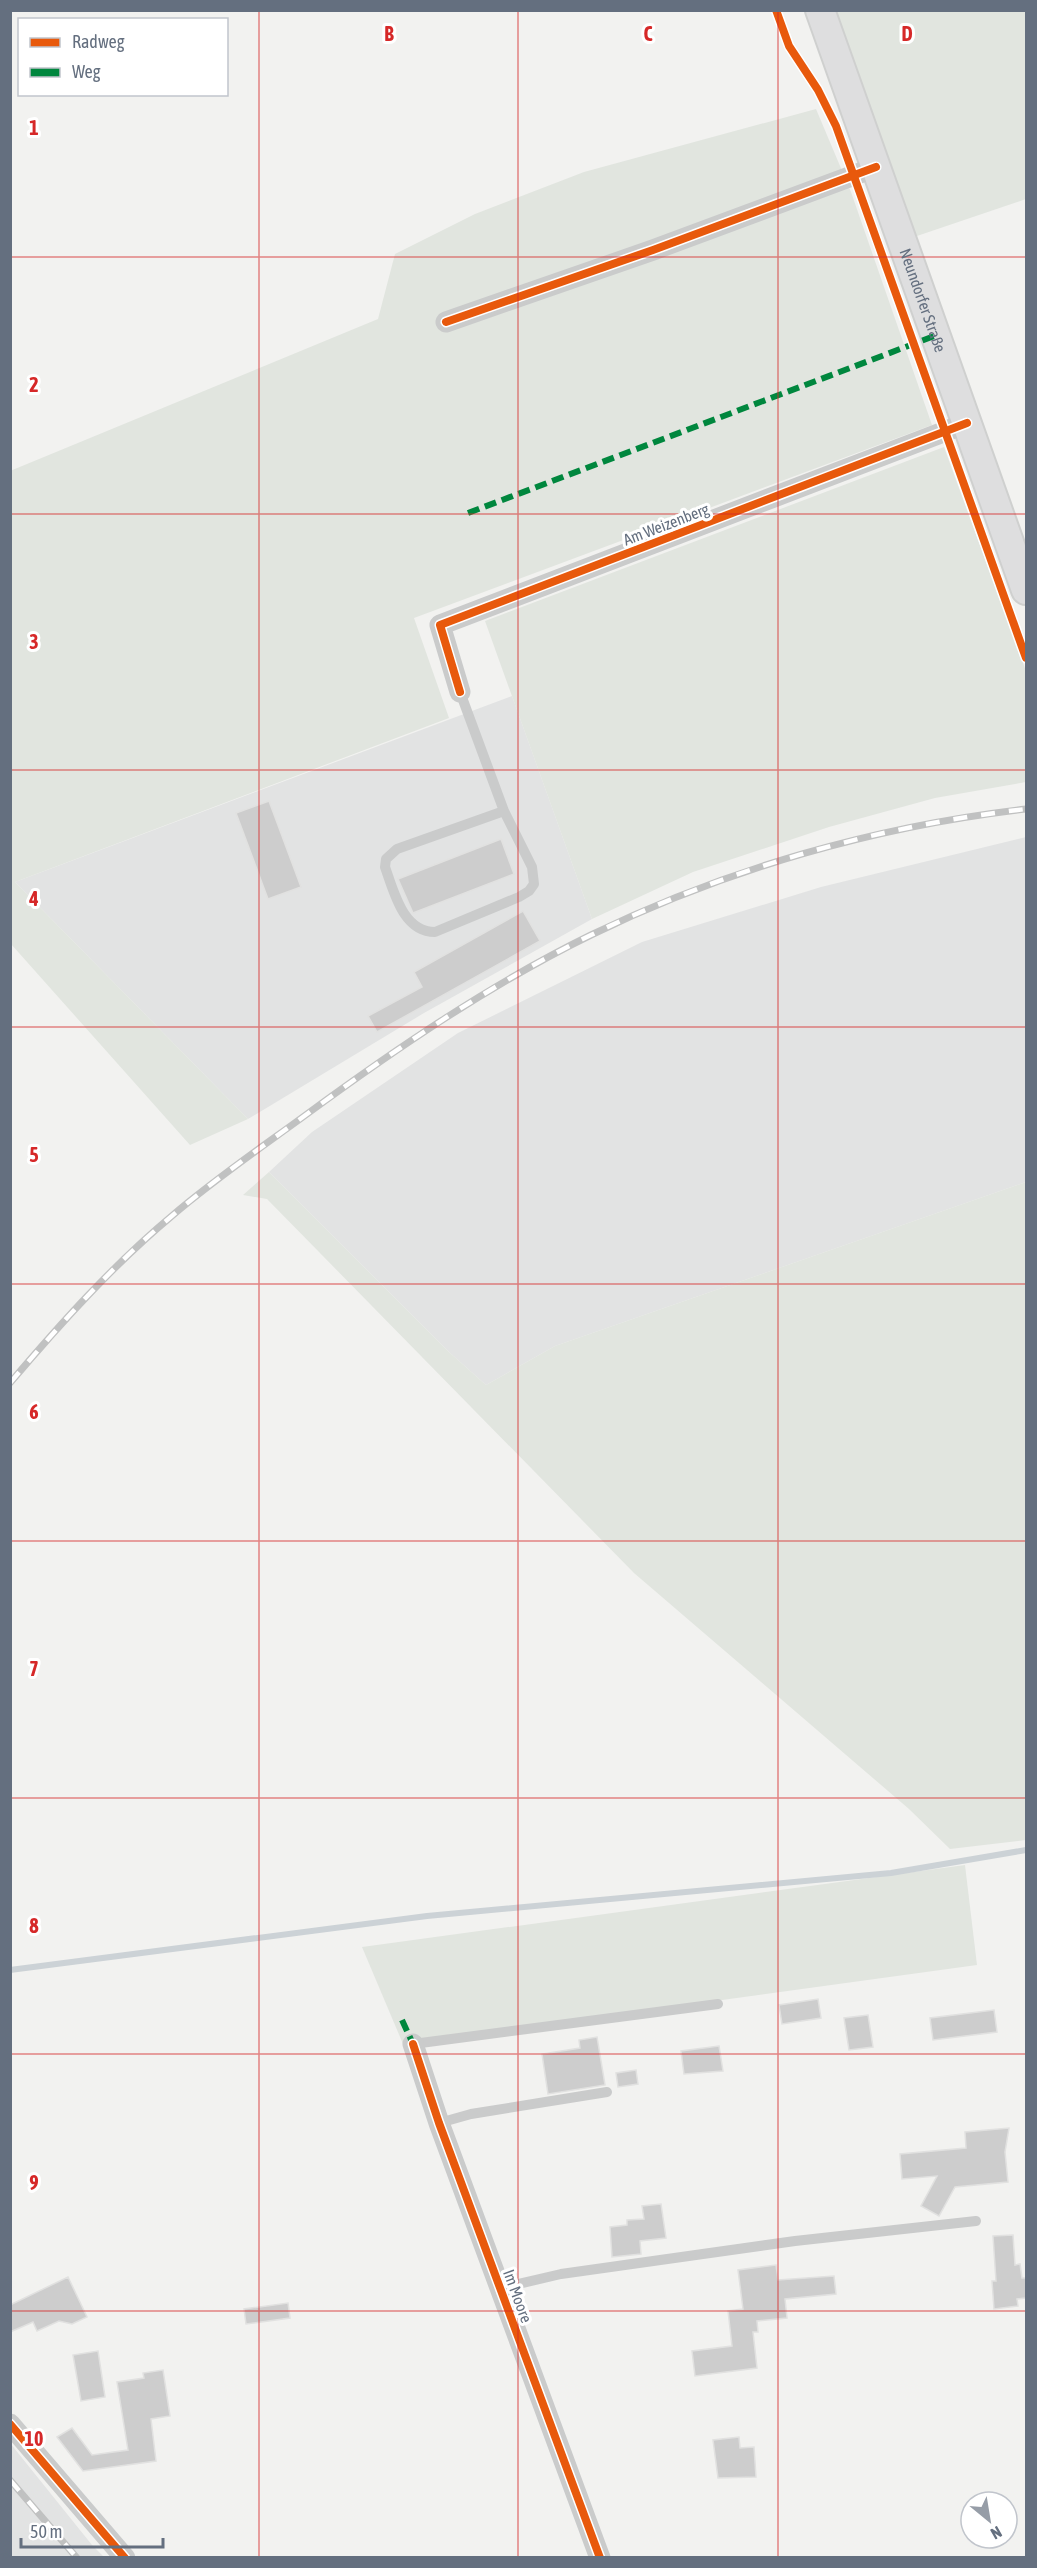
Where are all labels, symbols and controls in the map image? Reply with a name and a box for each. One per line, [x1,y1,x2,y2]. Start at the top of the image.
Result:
legend [18,18,228,96]
text: B [384,22,394,45]
text: C [644,22,653,45]
text: D [901,22,913,45]
text: Radweg [72,31,125,52]
text: Weg [72,61,101,82]
text: 1 [29,116,39,139]
street label: Neundorfer Straße [896,246,950,354]
text: 2 [29,373,39,396]
street label: Am Weizenberg [621,499,712,550]
text: 3 [29,630,39,653]
text: 4 [28,887,39,910]
text: 5 [29,1143,39,1166]
text: 6 [29,1400,39,1423]
text: 7 [29,1657,39,1680]
text: 8 [29,1914,39,1937]
text: 9 [29,2171,39,2194]
street label: Im Moore [500,2267,536,2325]
text: 10 [25,2427,43,2450]
north arrow [959,2490,1019,2550]
scale bar [21,2511,164,2549]
text: 50 m [30,2521,62,2542]
text: N [988,2523,1005,2543]

